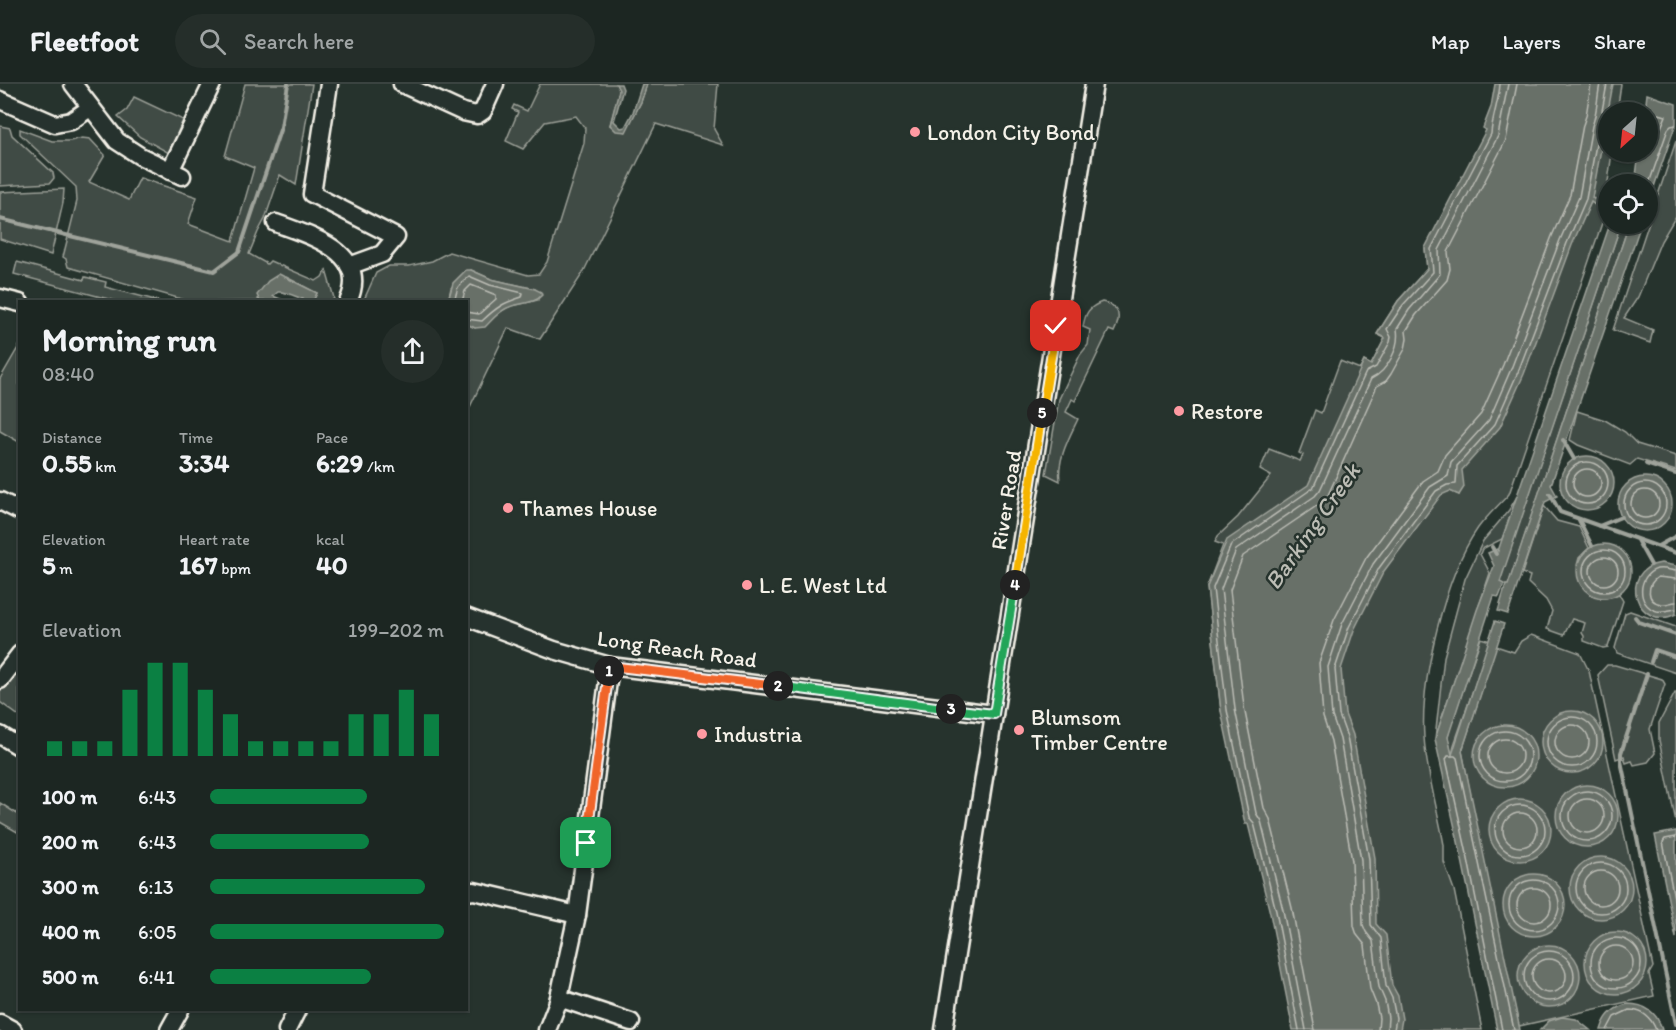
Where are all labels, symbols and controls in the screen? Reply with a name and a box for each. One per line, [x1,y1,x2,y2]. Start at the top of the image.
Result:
search box [175,14,595,68]
text: Fleetfoot [30,24,139,58]
icon: search [196,25,229,58]
text: Search here [244,28,354,55]
text: Map [1431,29,1470,54]
text: Layers [1503,29,1561,54]
text: Share [1594,29,1646,54]
north arrow [1598,102,1658,162]
map controls [1598,102,1658,234]
place label: London City Bond [927,119,1095,146]
marker: London City Bond [908,125,922,139]
button: locate [1598,174,1658,234]
pin [1030,300,1081,351]
icon: check [1039,309,1072,342]
text: Morning run [42,320,217,359]
button: share [381,320,444,383]
text: 08:40 [42,362,95,386]
pin: 5 [1027,398,1057,428]
place label: Restore [1191,398,1263,425]
text: 5 [1038,403,1046,422]
marker: Restore [1172,404,1186,418]
text: Distance [42,428,102,447]
text: Time [179,428,213,447]
text: Pace [316,428,348,447]
text: 0.55 [42,447,92,479]
text: 3:34 [179,447,229,479]
text: 6:29 [316,447,363,479]
street label: River Road [985,448,1027,552]
water label: Barking Creek [1258,456,1367,595]
text: km [92,457,116,476]
text: /km [363,457,395,476]
place label: Thames House [520,495,657,522]
marker: Thames House [501,501,515,515]
text: Elevation [42,530,106,549]
text: Heart rate [179,530,250,549]
text: kcal [316,530,344,549]
text: 5 [42,549,56,581]
text: 167 [179,549,218,581]
text: 40 [316,549,348,581]
text: m [56,559,73,578]
text: bpm [218,559,251,578]
pin: 4 [1000,570,1030,600]
place label: L. E. West Ltd [759,572,887,599]
text: 4 [1010,575,1020,594]
marker: L. E. West Ltd [740,578,754,592]
text: Elevation [42,618,121,642]
text: 199–202 m [348,618,444,642]
street label: Long Reach Road [595,624,759,674]
pin: 1 [594,656,624,686]
text: 1 [605,661,613,680]
pin: 2 [763,671,793,701]
text: 2 [774,676,782,695]
pin: 3 [936,694,966,724]
text: 3 [947,699,955,718]
place label: Blumsom Timber Centre [1031,704,1168,756]
place label: Industria [714,721,803,748]
marker: Blumsom Timber Centre [1012,723,1026,737]
marker: Industria [695,727,709,741]
text: 100 m [42,785,97,809]
text: 6:43 [138,785,176,809]
pin [560,817,611,868]
icon: arrive [569,826,602,859]
text: 200 m [42,830,98,854]
text: 6:43 [138,830,176,854]
text: 300 m [42,875,99,899]
text: 6:13 [138,875,174,899]
text: 400 m [42,920,100,944]
text: 6:05 [138,920,176,944]
text: 500 m [42,965,98,989]
text: 6:41 [138,965,175,989]

